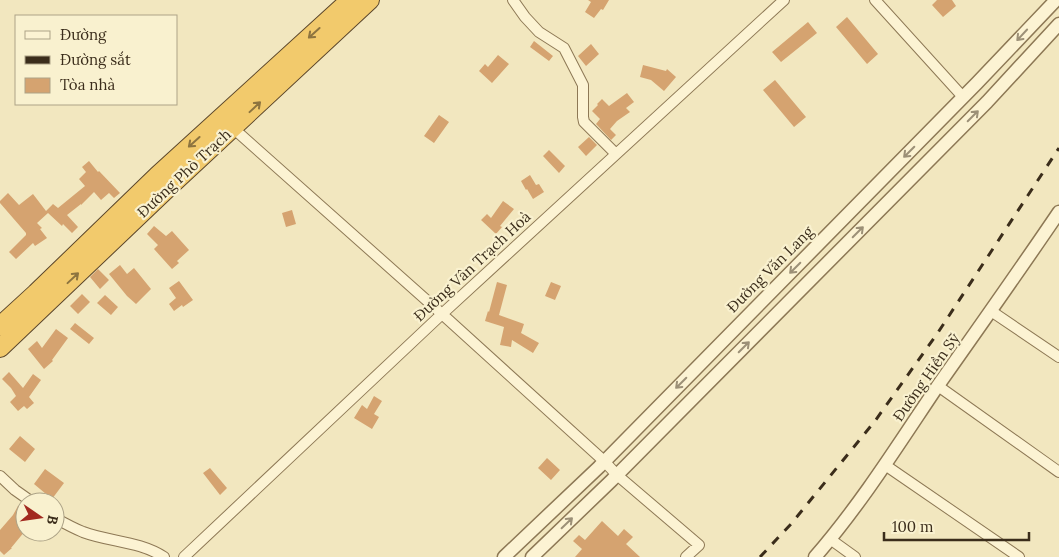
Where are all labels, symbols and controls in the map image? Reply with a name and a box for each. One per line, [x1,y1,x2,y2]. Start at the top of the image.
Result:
legend [15,15,178,105]
text: Đường [60,25,107,44]
one-way arrow [308,27,321,39]
one-way arrow [1016,29,1028,42]
text: Đường sắt [60,50,131,69]
text: Tòa nhà [60,75,115,94]
one-way arrow [249,101,262,113]
one-way arrow [967,110,979,122]
street label: Đường Phò Trạch [133,125,235,221]
one-way arrow [188,136,201,148]
one-way arrow [903,146,915,158]
street label: Đường Vân Trạch Hoà [410,207,535,325]
street label: Đường Văn Lang [723,221,818,316]
one-way arrow [852,226,864,238]
one-way arrow [789,262,801,274]
one-way arrow [67,272,80,284]
street label: Đường Hiền Sỹ [888,329,964,425]
one-way arrow [738,341,750,353]
one-way arrow [675,377,687,390]
north arrow [15,492,65,542]
scale bar [884,510,1029,542]
text: B [43,513,62,526]
one-way arrow [561,517,573,529]
text: 100 m [892,517,933,536]

